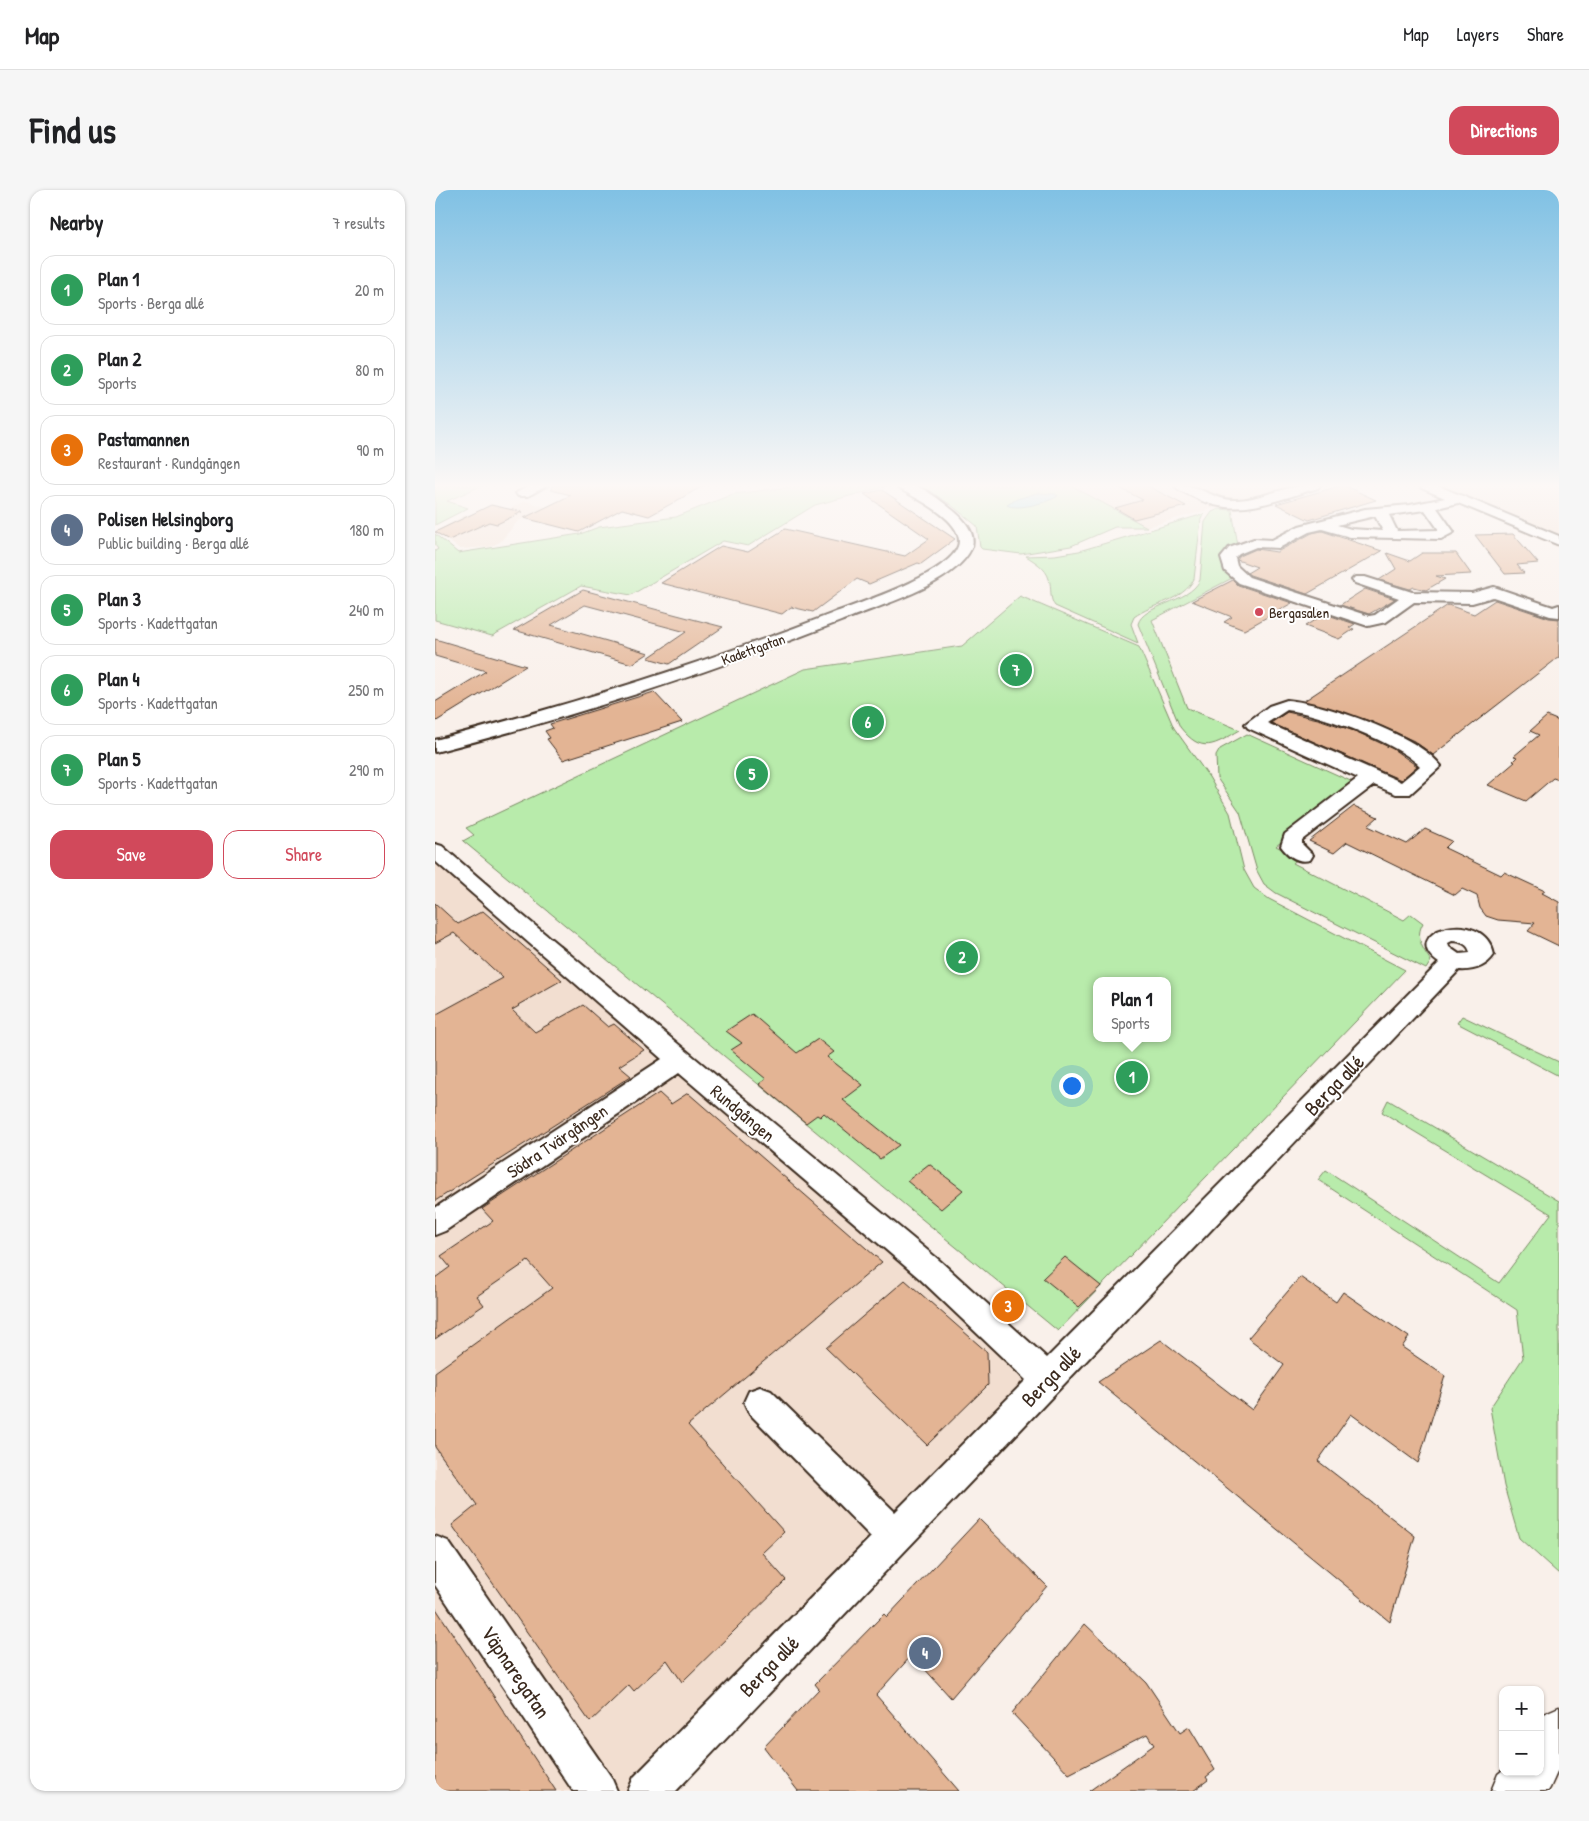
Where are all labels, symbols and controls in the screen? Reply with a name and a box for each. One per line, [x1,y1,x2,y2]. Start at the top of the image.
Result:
text: Map [25,19,59,51]
text: Map [1403,22,1429,47]
text: Layers [1457,22,1499,47]
text: Share [1527,22,1564,47]
button: Directions [1449,106,1559,155]
text: Find us [30,107,116,154]
text: Nearby [50,208,103,237]
text: 7 results [332,212,385,234]
text: Plan 1 [98,266,140,292]
text: 1 [64,279,70,301]
text: 20 m [355,279,384,301]
text: Sports · Berga allé [98,292,204,314]
text: Plan 2 [98,346,142,372]
text: 2 [63,359,71,381]
text: 80 m [355,359,384,381]
text: Sports [98,372,136,394]
text: Pastamannen [98,426,190,452]
text: 3 [63,439,71,461]
text: 90 m [356,439,384,461]
text: Restaurant · Rundgången [98,452,240,474]
text: Polisen Helsingborg [98,506,233,532]
text: 4 [64,519,70,541]
text: 180 m [350,519,384,541]
text: Public building · Berga allé [98,532,249,554]
text: Plan 3 [98,586,141,612]
text: 5 [64,599,70,621]
text: 240 m [349,599,384,621]
place label: Bergasalen [1269,602,1330,623]
marker: Bergasalen [1253,606,1265,618]
text: Sports · Kadettgatan [98,612,218,634]
street label: Kadettgatan [718,628,788,670]
pin: 7 [1000,651,1032,689]
text: Plan 4 [98,666,140,692]
text: 6 [64,679,70,701]
text: 250 m [348,679,384,701]
text: Sports · Kadettgatan [98,692,218,714]
pin: 6 [852,703,884,741]
text: Plan 5 [98,746,141,772]
pin: 5 [736,755,768,793]
text: 7 [63,759,71,781]
text: 290 m [349,759,384,781]
text: Sports · Kadettgatan [98,772,218,794]
button: Save [50,830,213,879]
button: Share [223,830,385,879]
pin: 2 [946,938,978,976]
popup [1093,977,1171,1042]
text: Plan 1 [1111,986,1153,1012]
text: Sports [1111,1012,1150,1034]
street label: Berga allé [1297,1048,1371,1122]
pin: 1 [1116,1058,1148,1096]
your location [1059,1073,1085,1099]
street label: Rundgången [705,1079,781,1147]
street label: Södra Tvärgången [502,1098,612,1184]
pin: 3 [992,1287,1024,1325]
street label: Berga allé [1014,1339,1088,1413]
street label: Väpnaregatan [474,1620,558,1724]
street label: Berga allé [732,1629,806,1703]
pin: 4 [909,1634,941,1672]
map controls [1499,1686,1544,1776]
button: + [1499,1686,1544,1731]
button: − [1499,1731,1544,1776]

